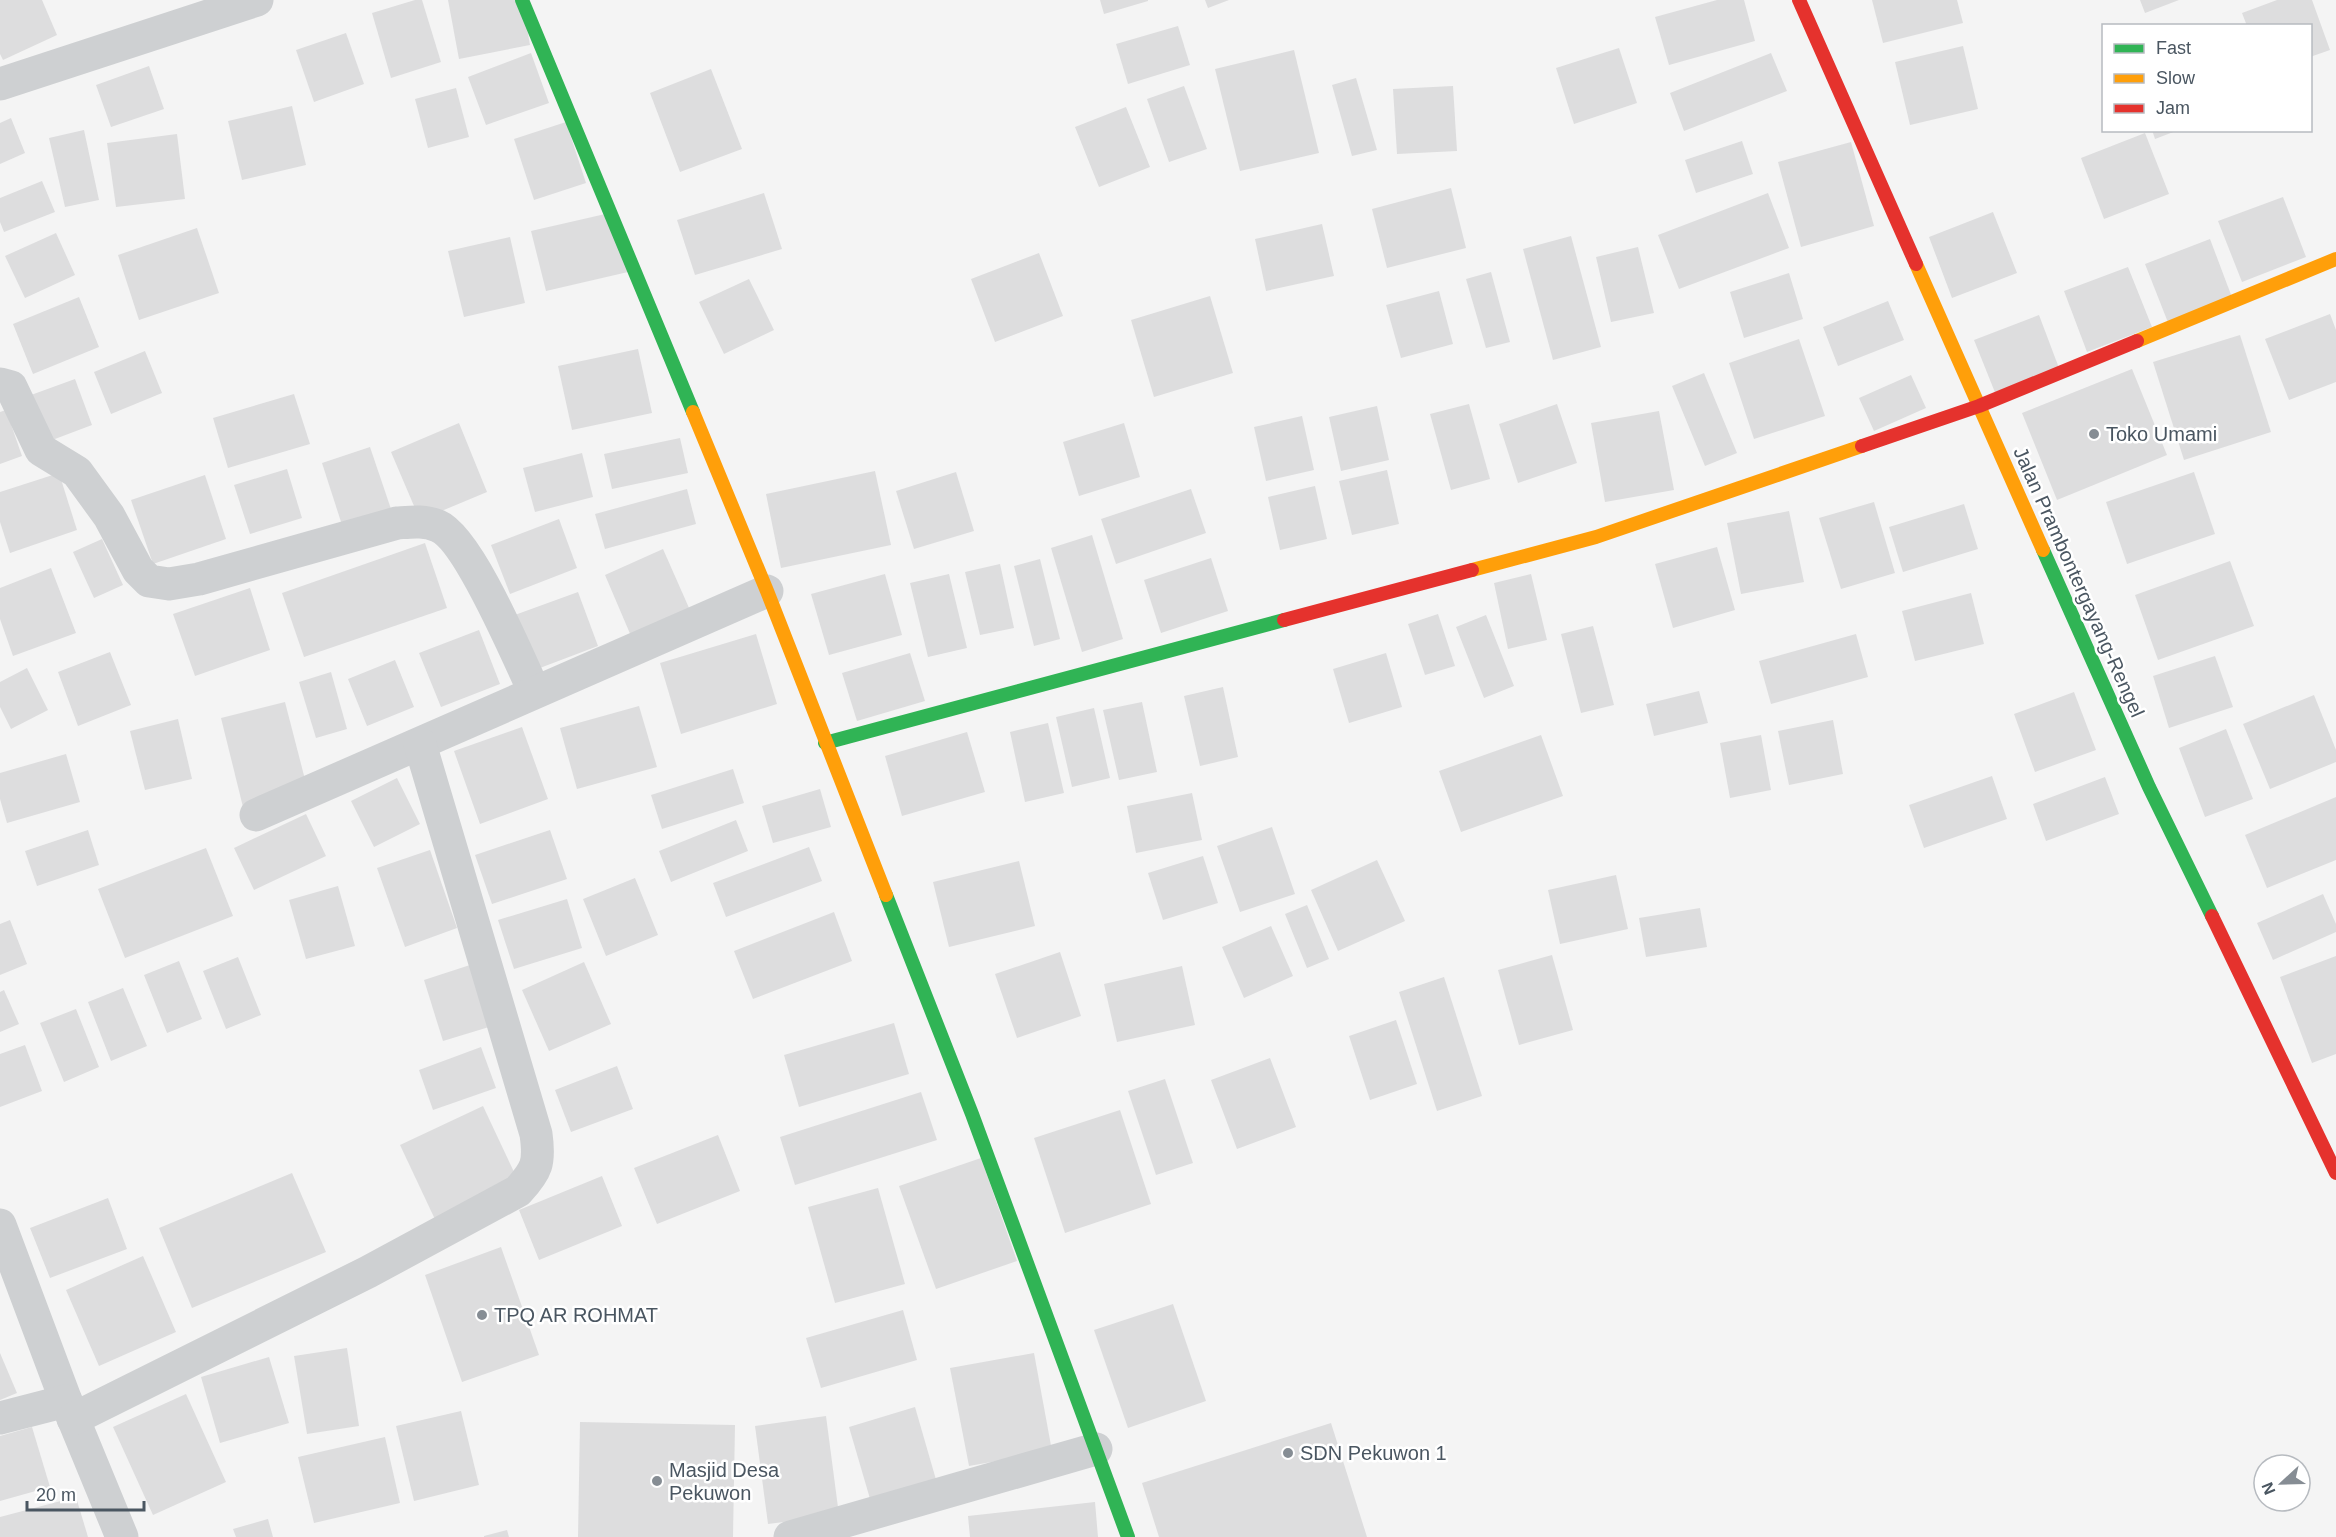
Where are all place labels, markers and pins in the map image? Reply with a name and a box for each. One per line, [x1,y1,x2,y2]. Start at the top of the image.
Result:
place label: Toko Umami [2106,423,2217,445]
marker: Toko Umami [2087,427,2101,441]
place label: TPQ AR ROHMAT [494,1304,658,1326]
marker: TPQ AR ROHMAT [475,1308,489,1322]
place label: SDN Pekuwon 1 [1300,1442,1447,1464]
marker: SDN Pekuwon 1 [1281,1446,1295,1460]
place label: Masjid Desa Pekuwon [669,1459,780,1504]
marker: Masjid Desa Pekuwon [650,1474,664,1488]

